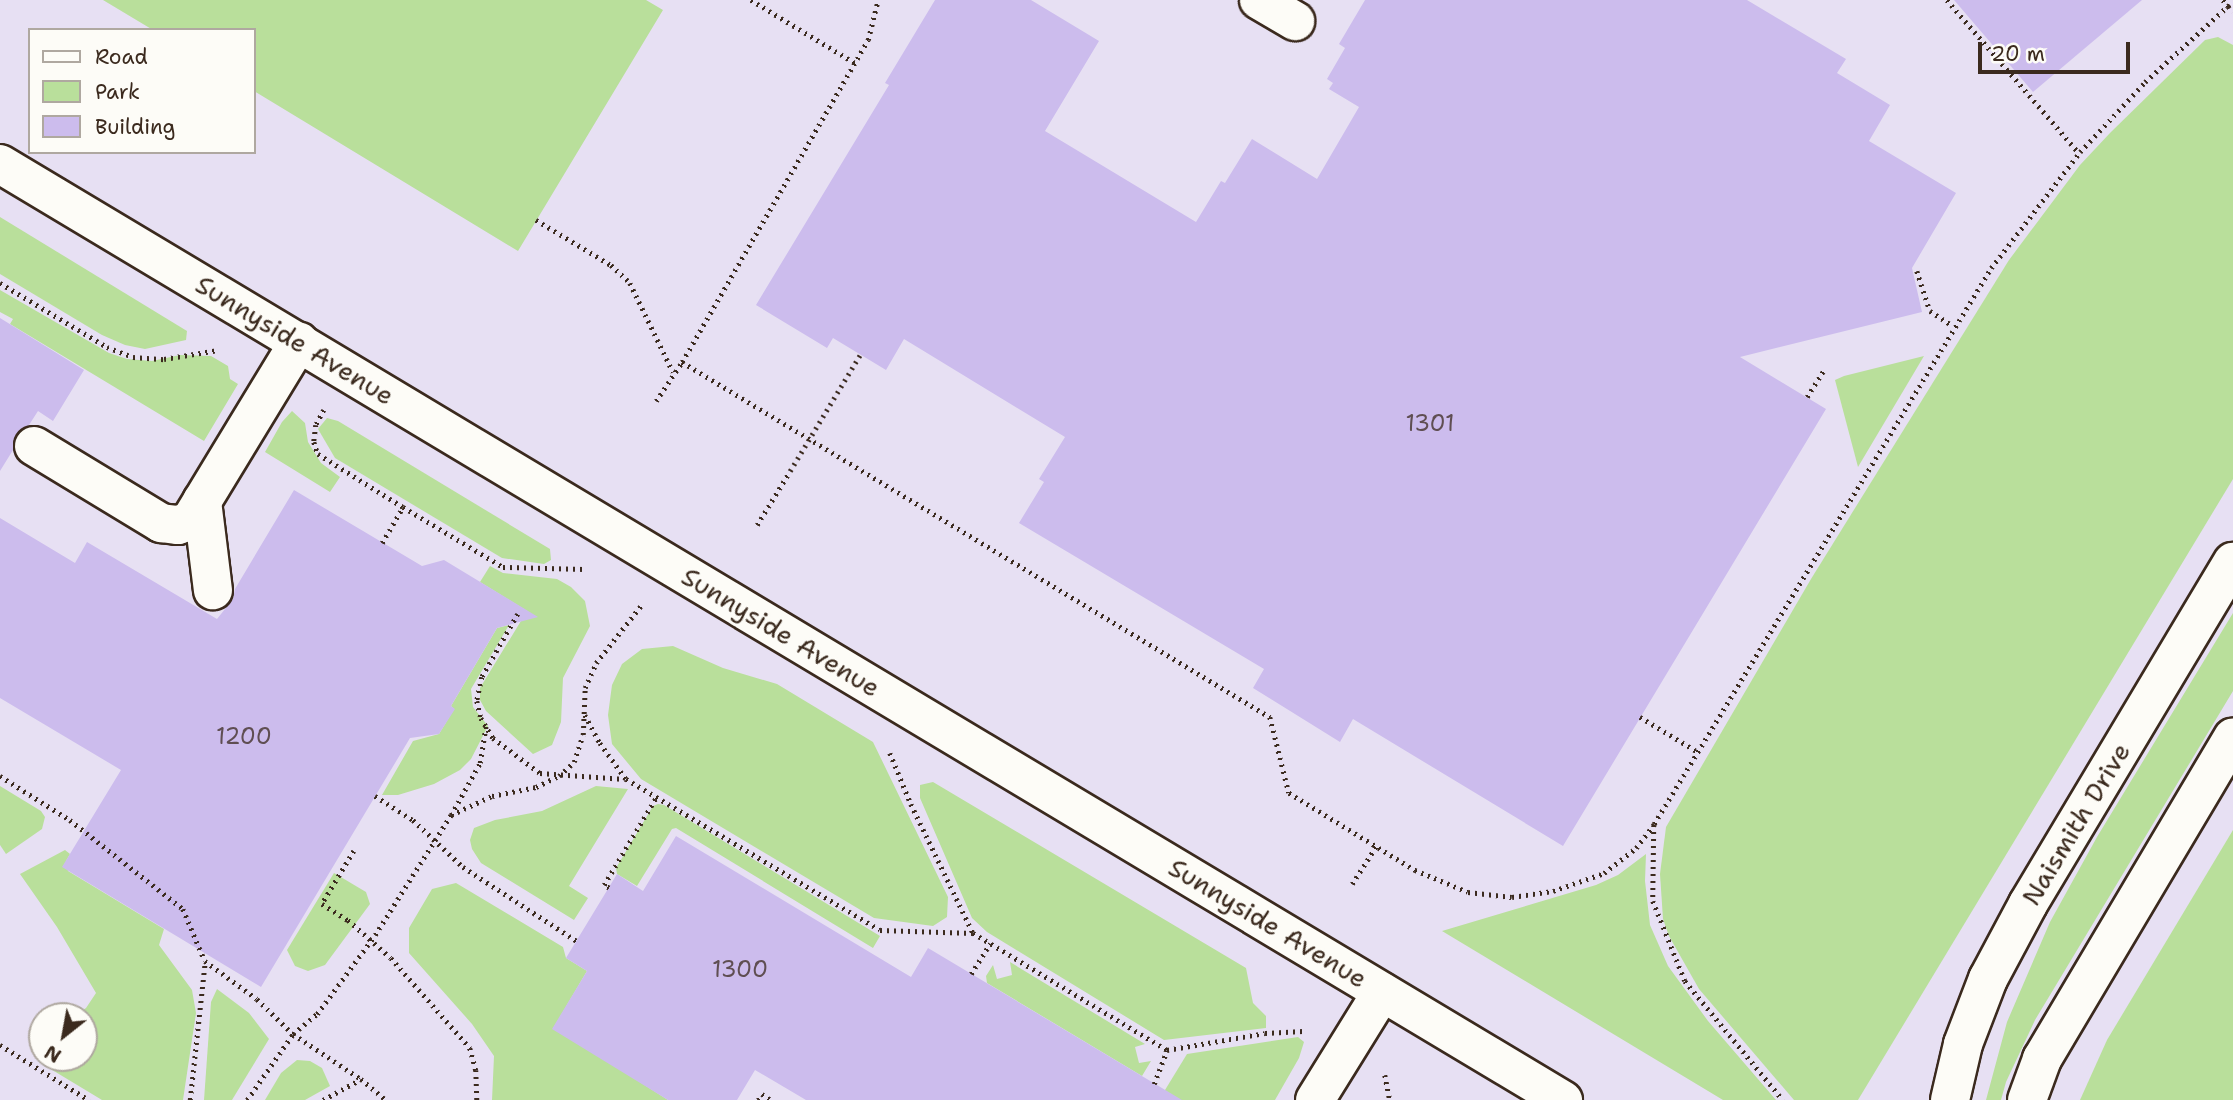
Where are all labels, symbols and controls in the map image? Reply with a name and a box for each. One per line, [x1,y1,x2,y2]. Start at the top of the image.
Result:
legend [28,28,256,154]
scale bar [1981,28,2133,72]
text: 20 m [1991,40,2045,68]
text: Road [95,43,148,71]
text: Park [95,78,140,106]
text: Building [95,113,175,141]
street label: Sunnyside Avenue [190,268,400,412]
house number: 1301 [1405,409,1455,437]
street label: Sunnyside Avenue [676,560,886,704]
house number: 1200 [216,722,272,750]
street label: Naismith Drive [2015,737,2137,911]
street label: Sunnyside Avenue [1163,851,1373,995]
house number: 1300 [712,955,768,983]
north arrow [28,1002,98,1072]
text: N [40,1039,66,1068]

